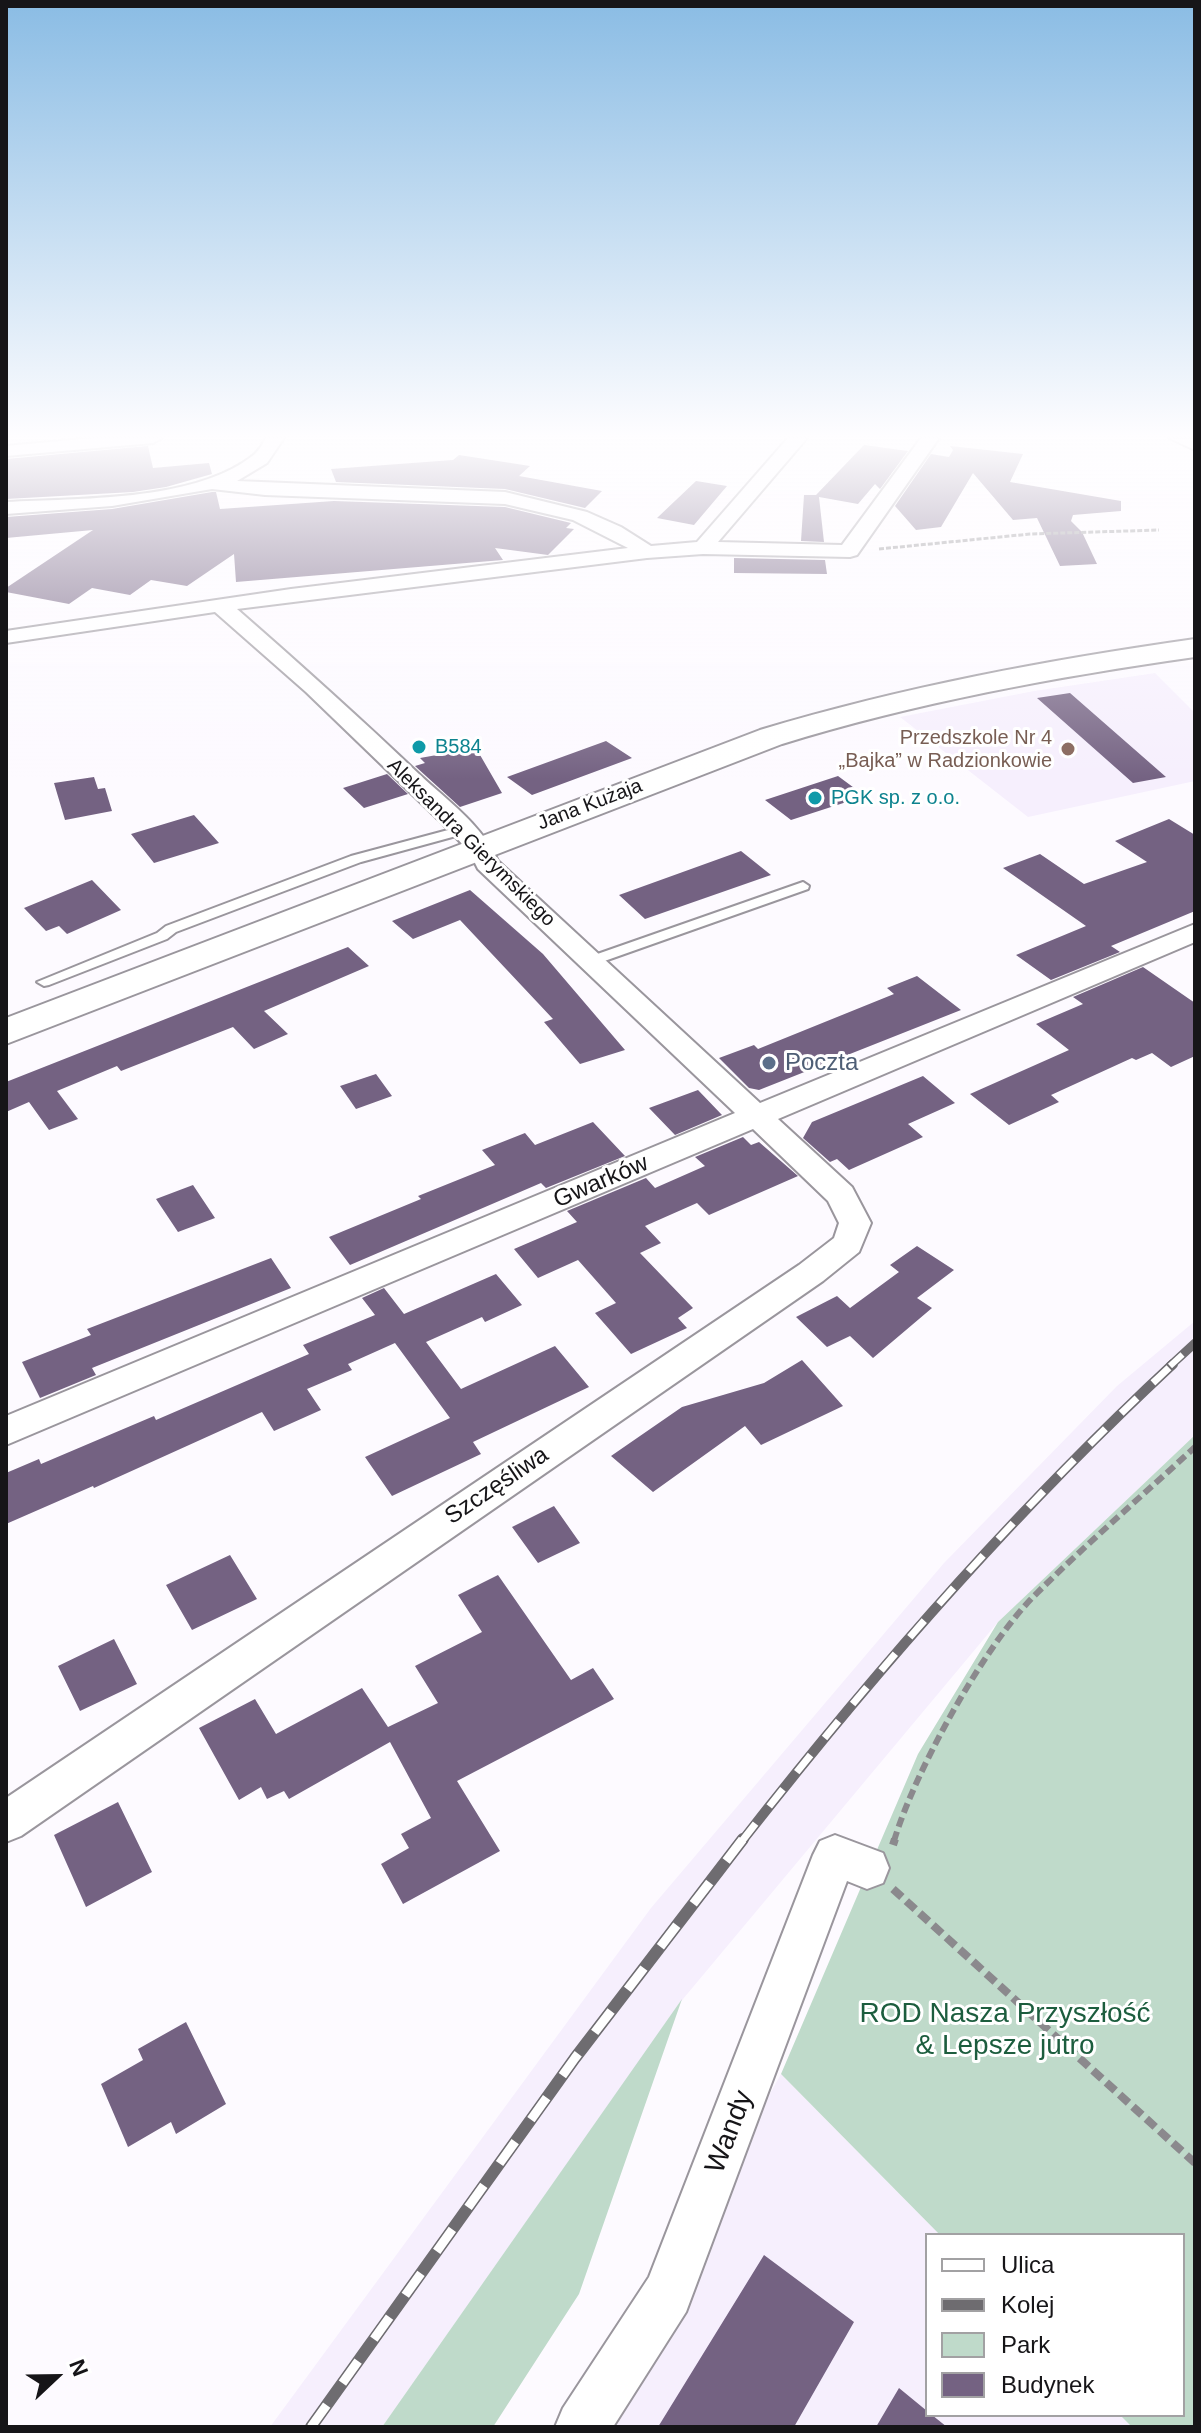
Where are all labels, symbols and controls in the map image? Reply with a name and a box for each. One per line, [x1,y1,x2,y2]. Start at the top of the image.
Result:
place label: Przedszkole Nr 4 „Bajka” w Radzionkowie [839,726,1052,773]
place label: B584 [435,735,482,759]
marker: B584 [410,738,428,756]
marker: Przedszkole Nr 4 „Bajka” w Radzionkowie [1059,740,1077,758]
street label: Aleksandra Gierymskiego [382,754,560,932]
street label: Jana Kużaja [534,774,646,836]
place label: PGK sp. z o.o. [831,786,960,810]
marker: PGK sp. z o.o. [806,789,824,807]
place label: Poczta [785,1049,858,1077]
marker: Poczta [760,1054,778,1072]
street label: Gwarków [549,1149,653,1215]
street label: Szczęśliwa [440,1441,554,1531]
park label: ROD Nasza Przyszłość & Lepsze jutro [860,1997,1150,2063]
street label: Wandy [699,2086,761,2178]
legend [925,2233,1185,2417]
text: Ulica [1001,2251,1054,2278]
text: Kolej [1001,2291,1054,2318]
text: Park [1001,2331,1050,2358]
north arrow [16,2337,96,2417]
text: N [64,2356,93,2380]
text: Budynek [1001,2371,1094,2398]

